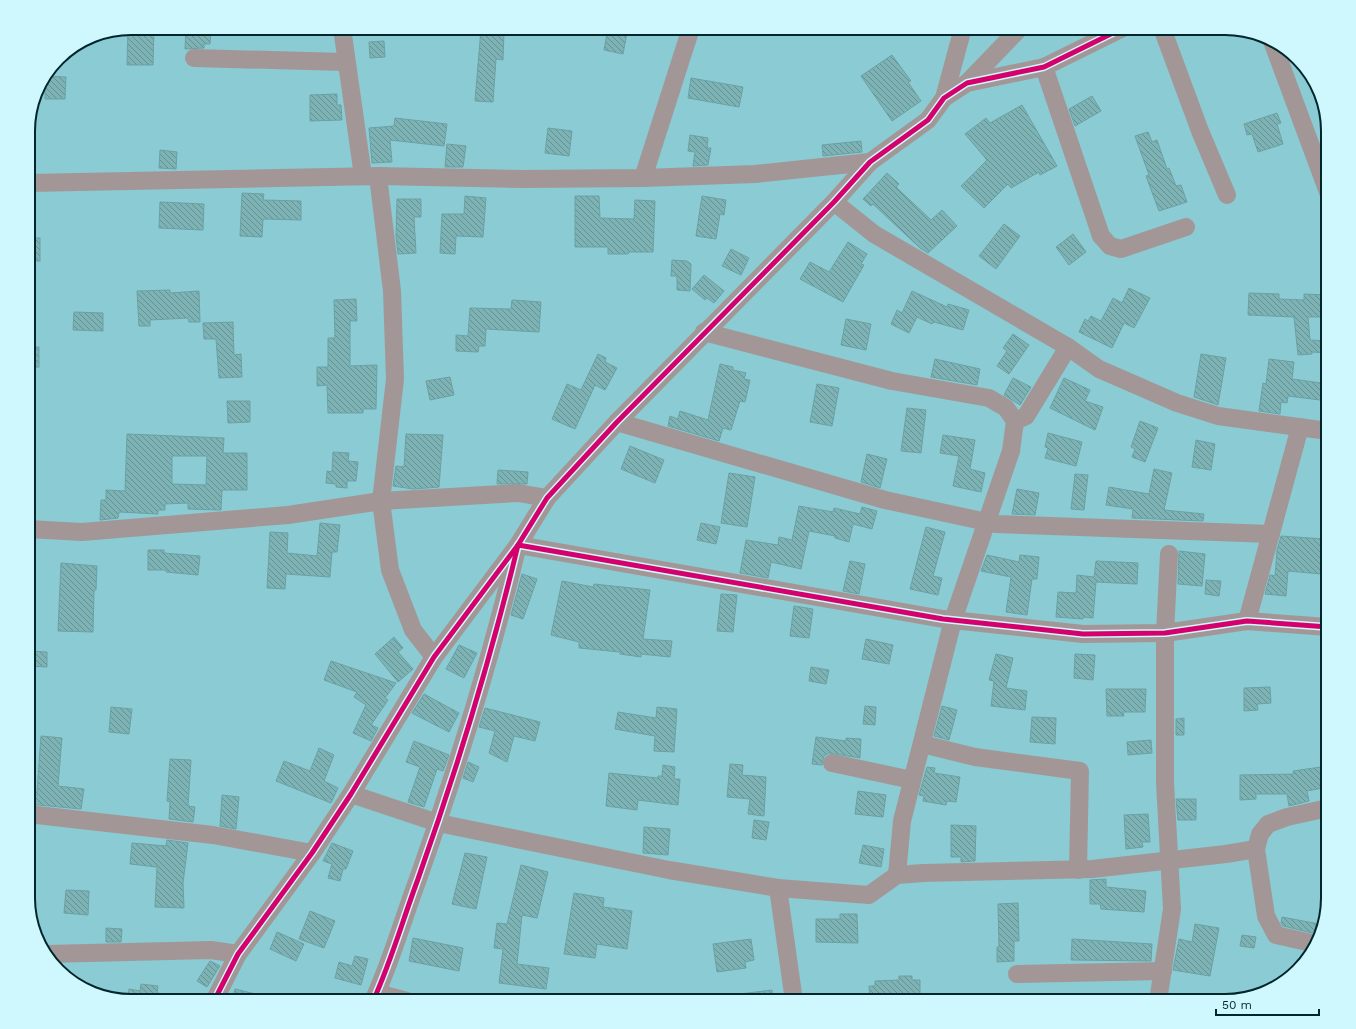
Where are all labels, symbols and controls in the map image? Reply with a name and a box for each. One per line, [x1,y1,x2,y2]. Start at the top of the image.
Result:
scale bar [1216,991,1319,1017]
text: 50 m [1222,998,1252,1012]

